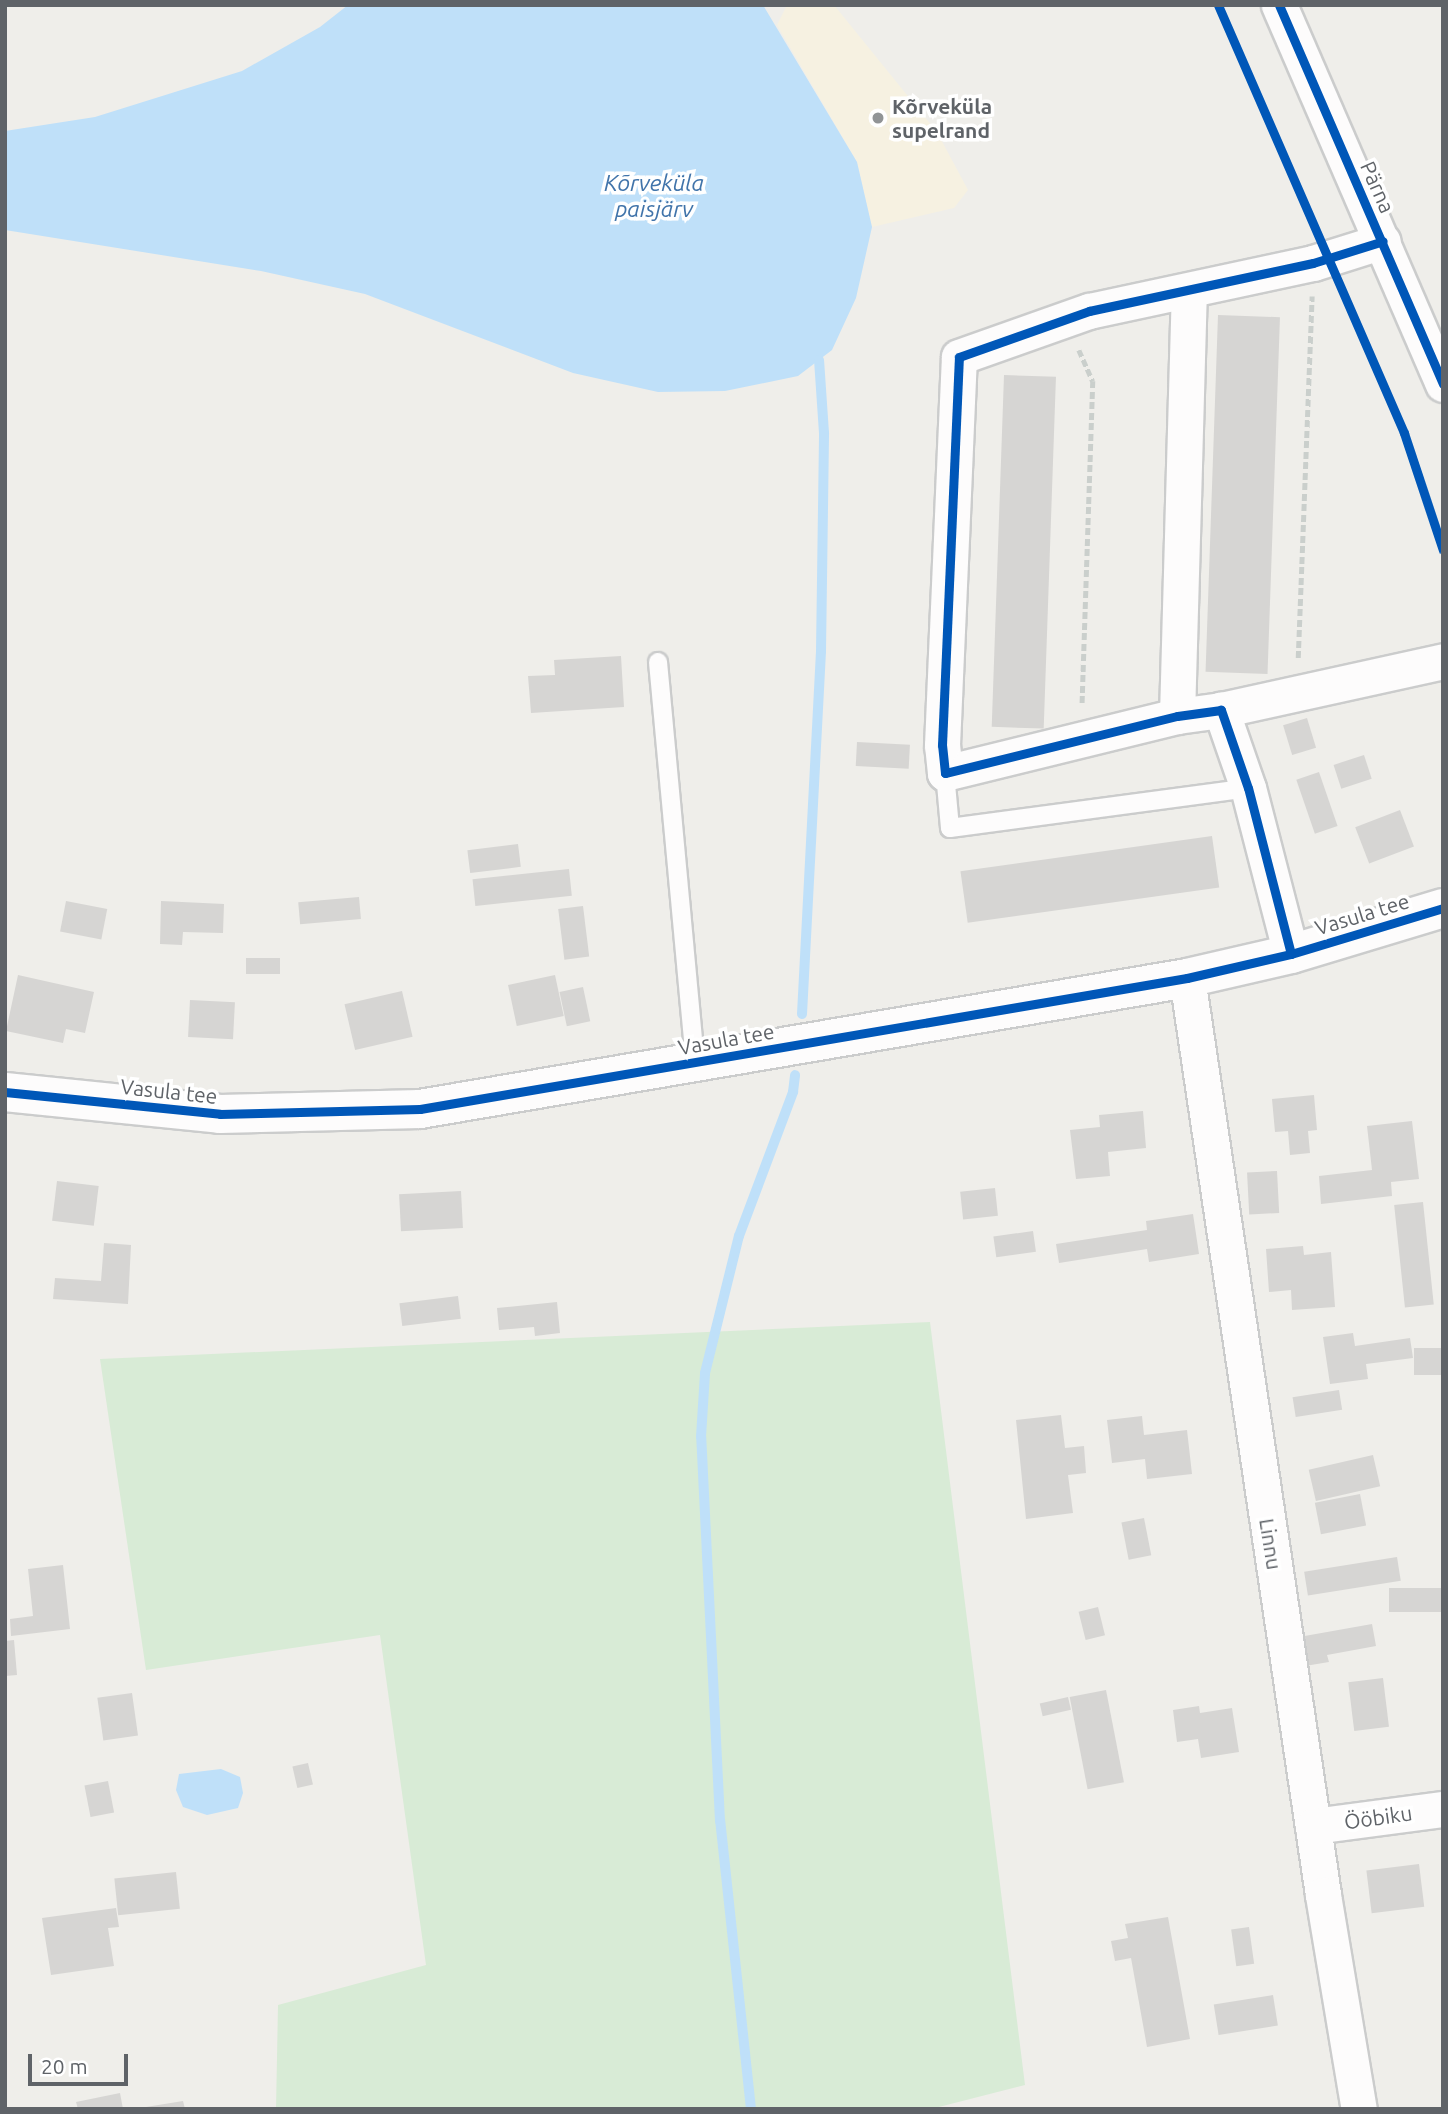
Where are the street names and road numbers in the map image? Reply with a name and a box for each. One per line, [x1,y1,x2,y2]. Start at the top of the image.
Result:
street label: Pärna [1356,157,1400,217]
street label: Vasula tee [1312,888,1412,940]
street label: Vasula tee [676,1018,776,1060]
street label: Vasula tee [119,1073,219,1109]
street label: Linnu [1255,1516,1287,1572]
street label: Ööbiku [1342,1800,1414,1834]

